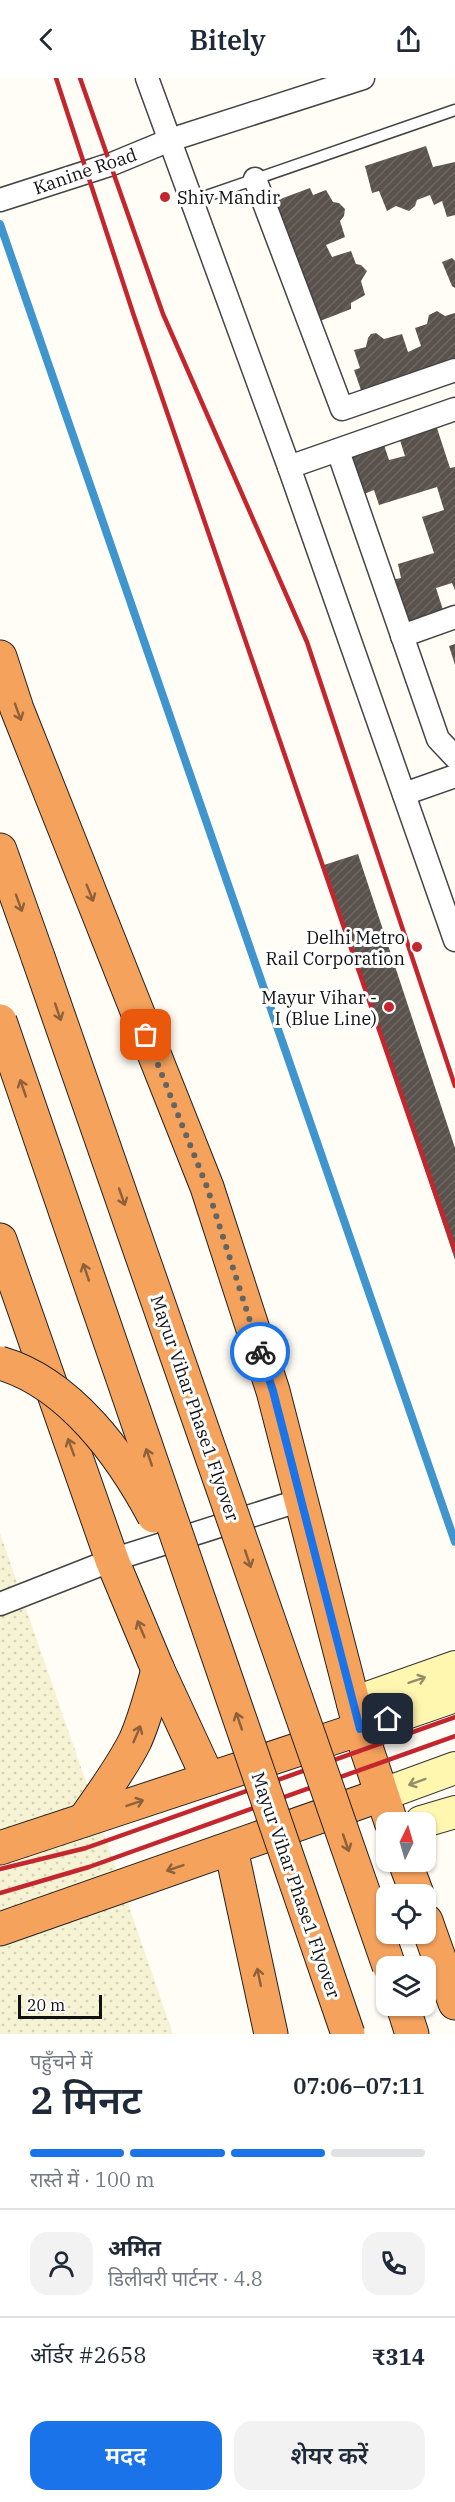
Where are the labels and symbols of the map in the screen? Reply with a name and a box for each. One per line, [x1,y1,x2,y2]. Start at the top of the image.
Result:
street label: Kanine Road [30,143,140,199]
place label: Shiv Mandir [177,186,280,209]
marker: Shiv Mandir [158,190,172,204]
one-way arrow [14,702,25,721]
one-way arrow [85,884,96,902]
one-way arrow [15,893,26,912]
place label: Delhi Metro Rail Corporation [266,926,405,970]
marker: Delhi Metro Rail Corporation [410,940,424,954]
place label: Mayur Vihar - I (Blue Line) [261,986,377,1030]
marker: Mayur Vihar - I (Blue Line) [382,1000,396,1014]
one-way arrow [53,1002,64,1021]
pin [120,1009,171,1060]
one-way arrow [17,1079,28,1098]
one-way arrow [117,1187,128,1205]
one-way arrow [80,1263,91,1282]
street label: Mayur Vihar Phase1 Flyover [145,1292,245,1524]
courier [230,1322,290,1382]
one-way arrow [65,1438,76,1457]
one-way arrow [143,1448,154,1467]
one-way arrow [243,1549,254,1568]
one-way arrow [134,1621,146,1639]
one-way arrow [407,1674,426,1685]
pin [362,1693,413,1744]
one-way arrow [233,1712,244,1731]
one-way arrow [132,1726,143,1744]
street label: Mayur Vihar Phase1 Flyover [246,1769,346,2001]
one-way arrow [408,1777,426,1788]
one-way arrow [125,1796,144,1807]
north arrow [376,1812,436,1872]
one-way arrow [341,1833,352,1852]
one-way arrow [166,1864,185,1875]
one-way arrow [253,1968,264,1987]
scale bar [18,1992,102,2020]

